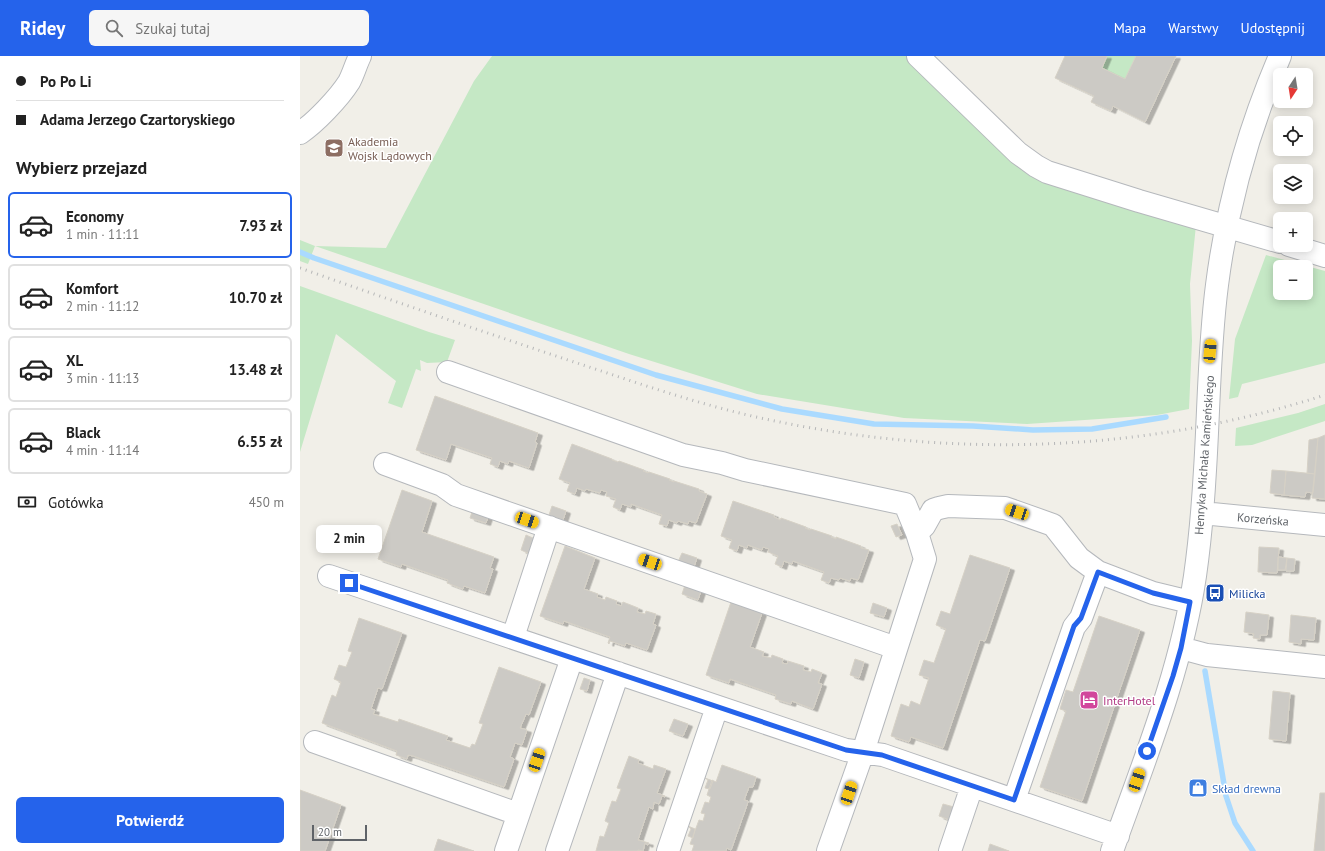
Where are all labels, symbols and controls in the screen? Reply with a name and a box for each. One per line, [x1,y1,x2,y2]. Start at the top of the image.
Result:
search box [89,10,369,46]
text: Ridey [20,16,65,40]
icon: search [103,17,125,39]
text: Szukaj tutaj [135,19,210,38]
text: Mapa [1114,19,1146,37]
text: Warstwy [1168,19,1219,37]
text: Udostępnij [1241,19,1305,37]
north arrow [1273,68,1313,108]
map controls [1273,68,1313,300]
text: Po Po Li [40,72,92,91]
text: Adama Jerzego Czartoryskiego [40,110,235,129]
button: locate [1273,116,1313,156]
place label: Akademia Wojsk Lądowych [348,134,432,163]
school or university icon: Akademia Wojsk Lądowych [323,137,345,159]
text: Wybierz przejazd [16,156,147,179]
button: layers [1273,164,1313,204]
icon: car [18,207,54,243]
text: Economy [66,207,124,226]
button: + [1273,212,1313,252]
text: 7.93 zł [239,216,282,235]
text: 1 min · 11:11 [66,226,139,243]
button: − [1273,260,1313,300]
icon: car [18,279,54,315]
text: Komfort [66,279,118,298]
text: 10.70 zł [229,288,282,307]
text: 2 min · 11:12 [66,298,139,315]
car [1203,339,1217,363]
icon: car [18,351,54,387]
text: XL [66,351,83,370]
text: 13.48 zł [229,360,282,379]
text: 3 min · 11:13 [66,370,139,387]
street label: Henryka Michała Kamieńskiego [1191,375,1217,535]
icon: car [18,423,54,459]
text: Black [66,423,101,442]
text: 6.55 zł [237,432,282,451]
text: 4 min · 11:14 [66,442,139,459]
icon: cash [16,491,38,513]
text: Gotówka [48,493,104,512]
text: 450 m [249,494,284,511]
car [1004,503,1030,521]
street label: Korzeńska [1237,509,1290,529]
car [514,510,540,530]
callout: 2 min [316,525,382,553]
text: 2 min [333,530,365,547]
car [637,552,663,572]
route end [340,574,358,592]
bus stop icon: Milicka [1204,582,1226,604]
place label: Milicka [1229,586,1266,601]
hotel icon: InterHotel [1078,689,1100,711]
place label: InterHotel [1103,693,1156,708]
route start [1138,742,1156,760]
car [527,747,547,773]
car [1127,767,1147,793]
shop icon: Skład drewna [1187,777,1209,799]
car [839,780,859,806]
place label: Skład drewna [1212,781,1281,796]
button: Potwierdź [16,797,284,843]
scale bar [312,823,367,842]
text: 20 m [318,825,342,839]

